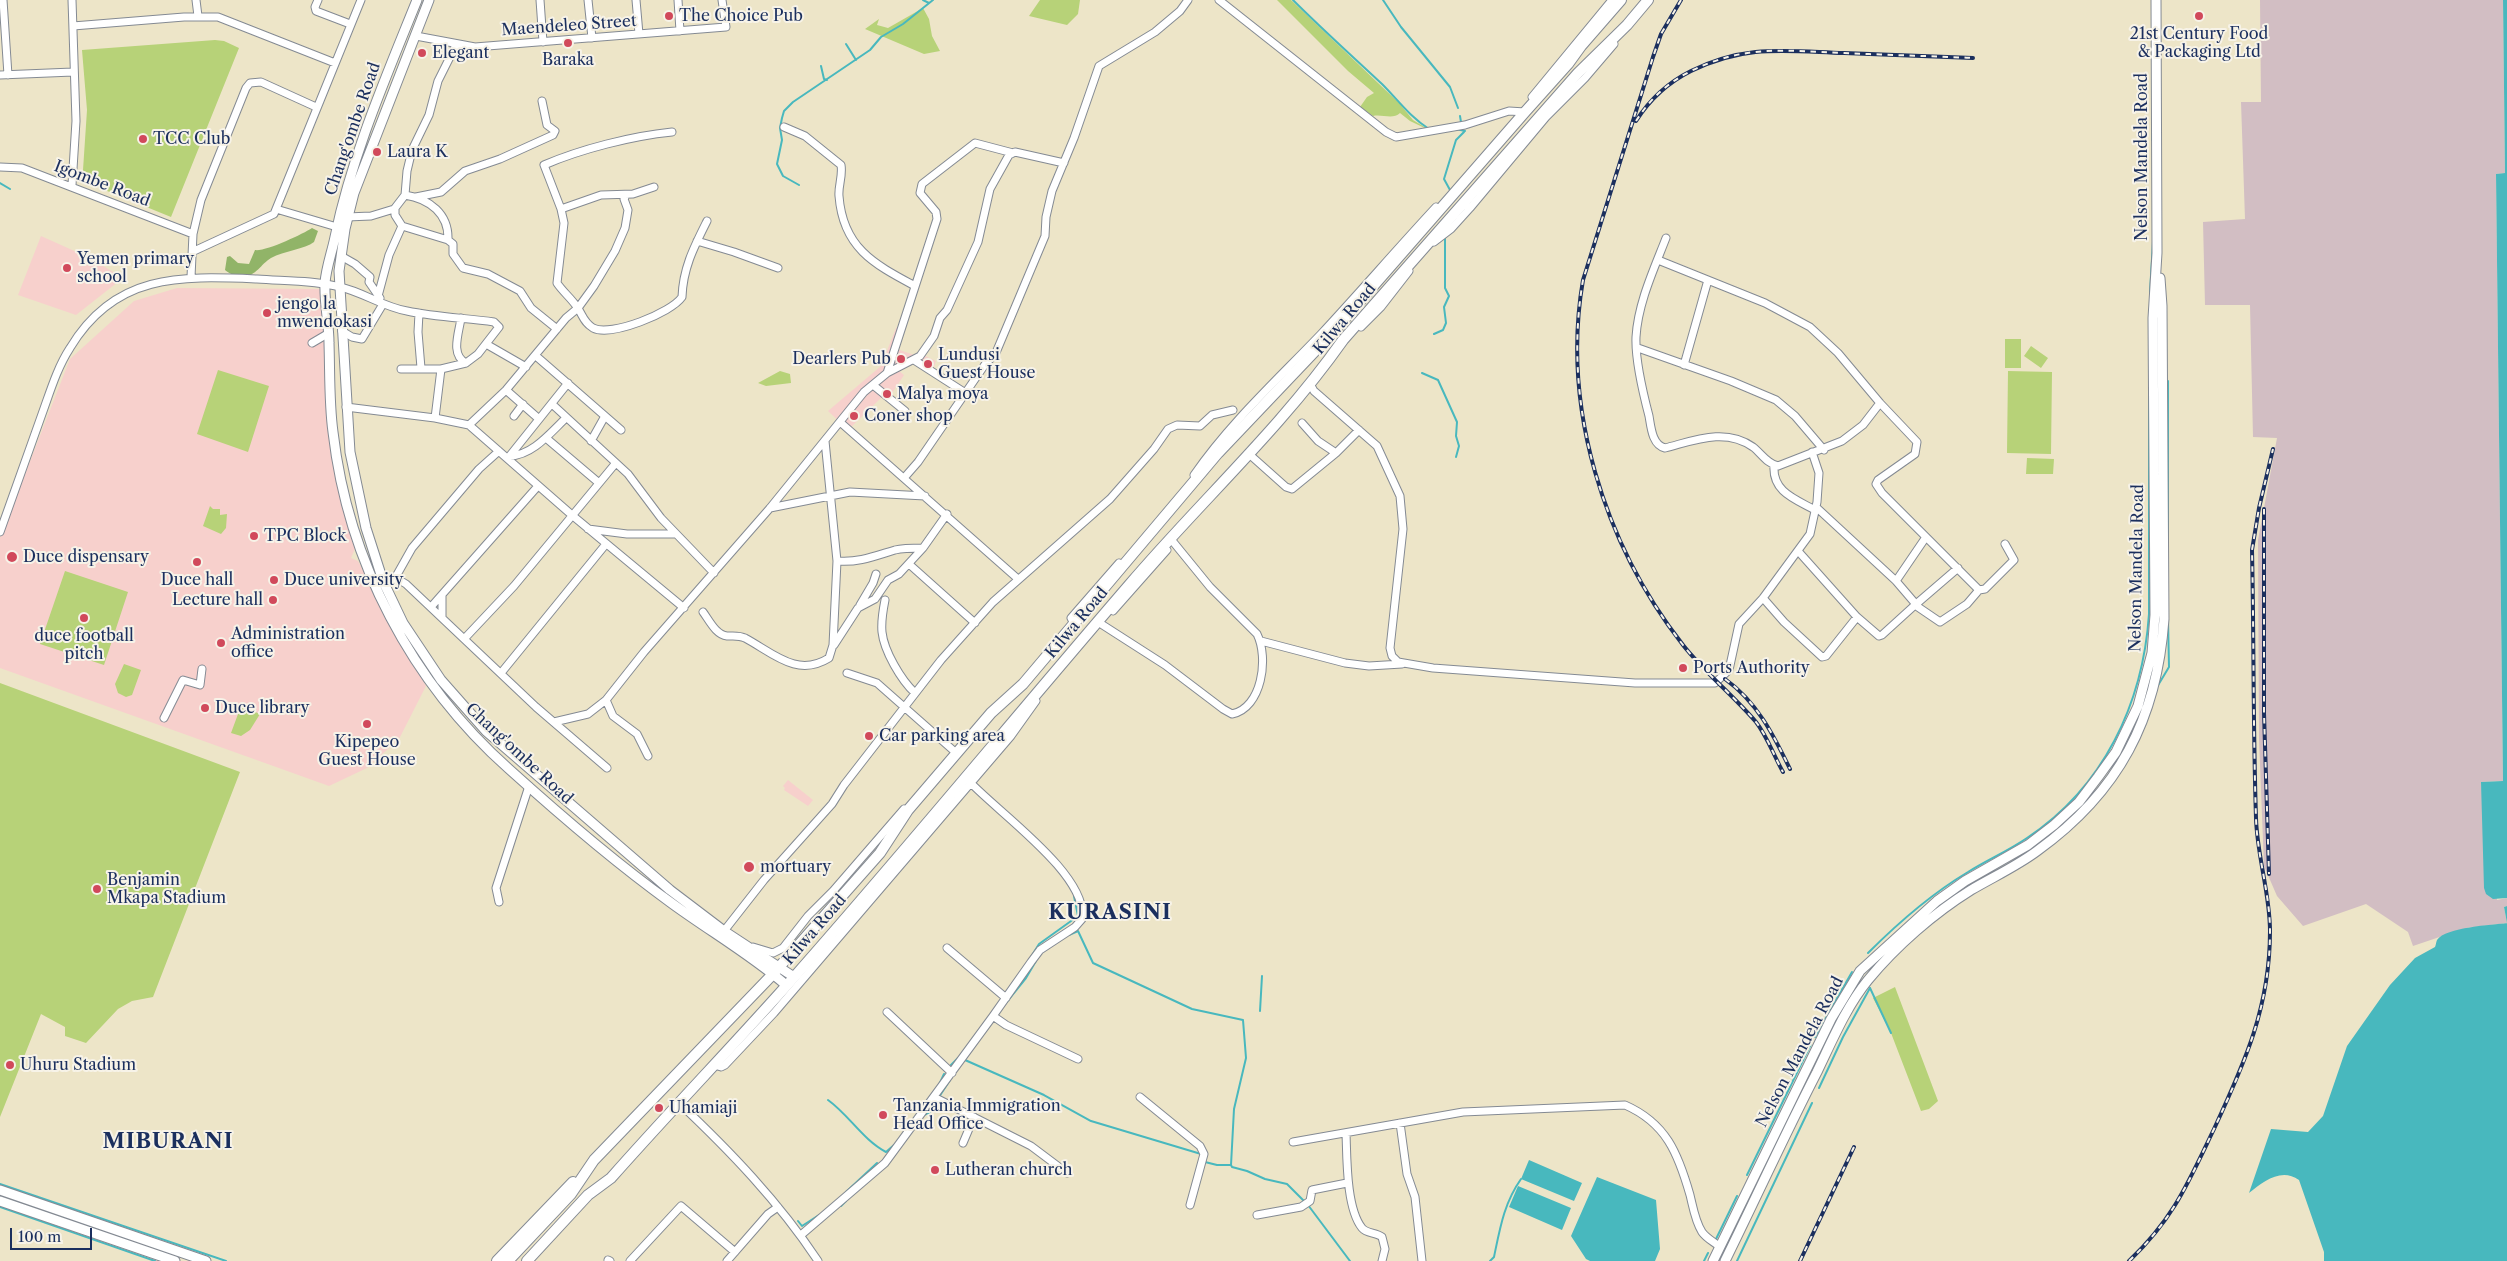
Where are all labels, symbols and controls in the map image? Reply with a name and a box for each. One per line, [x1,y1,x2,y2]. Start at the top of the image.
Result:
place label: The Choice Pub [679,6,803,26]
marker: The Choice Pub [663,10,675,22]
marker: 21st Century Food & Packaging Ltd [2193,10,2205,22]
street label: Maendeleo Street [501,12,637,40]
place label: 21st Century Food & Packaging Ltd [2130,24,2268,62]
marker: Baraka [562,37,574,49]
place label: Elegant [432,43,489,63]
marker: Elegant [416,47,428,59]
place label: Baraka [542,50,594,70]
street label: Chang'ombe Road [321,60,385,198]
street label: Nelson Mandela Road [2132,73,2152,241]
place label: TCC Club [153,129,231,149]
marker: TCC Club [137,133,149,145]
place label: Laura K [387,142,448,162]
marker: Laura K [371,146,383,158]
street label: Igombe Road [51,157,153,211]
place label: Yemen primary school [77,249,194,287]
marker: Yemen primary school [61,262,73,274]
street label: Kilwa Road [1310,280,1380,358]
place label: jengo la mwendokasi [277,294,372,332]
marker: jengo la mwendokasi [261,307,273,319]
place label: Lundusi Guest House [938,345,1035,383]
place label: Dearlers Pub [792,349,891,369]
marker: Dearlers Pub [895,353,907,365]
marker: Lundusi Guest House [922,358,934,370]
place label: Malya moya [897,384,988,404]
marker: Malya moya [881,388,893,400]
place label: Coner shop [864,406,953,426]
marker: Coner shop [848,410,860,422]
street label: Nelson Mandela Road [2126,484,2148,652]
place label: TPC Block [264,526,346,546]
marker: TPC Block [248,530,260,542]
place label: Duce dispensary [23,547,149,567]
marker: Duce dispensary [5,550,19,564]
marker: Duce hall [191,556,203,568]
place label: Duce hall [161,570,233,590]
place label: Duce university [284,570,403,590]
marker: Duce university [268,574,280,586]
street label: Kilwa Road [1042,584,1112,662]
place label: Lecture hall [172,590,263,610]
marker: Lecture hall [267,594,279,606]
marker: duce football pitch [78,612,90,624]
place label: Administration office [231,624,345,662]
place label: duce football pitch [34,626,134,664]
marker: Administration office [215,637,227,649]
place label: Ports Authority [1693,658,1810,678]
marker: Ports Authority [1677,662,1689,674]
place label: Duce library [215,698,309,718]
street label: Chang'ombe Road [461,699,577,809]
marker: Duce library [199,702,211,714]
marker: Kipepeo Guest House [361,718,373,730]
place label: Car parking area [879,726,1005,746]
marker: Car parking area [863,730,875,742]
place label: Kipepeo Guest House [318,732,416,770]
place label: mortuary [760,857,831,877]
marker: mortuary [742,860,756,874]
place label: Benjamin Mkapa Stadium [107,870,226,908]
marker: Benjamin Mkapa Stadium [91,883,103,895]
street label: Kilwa Road [779,891,851,969]
district label: KURASINI [1047,900,1173,926]
street label: Nelson Mandela Road [1752,973,1848,1131]
place label: Uhuru Stadium [20,1055,136,1075]
marker: Uhuru Stadium [4,1059,16,1071]
place label: Tanzania Immigration Head Office [893,1096,1061,1134]
place label: Uhamiaji [669,1098,737,1118]
marker: Uhamiaji [653,1102,665,1114]
marker: Tanzania Immigration Head Office [877,1109,889,1121]
district label: MIBURANI [101,1129,235,1155]
place label: Lutheran church [945,1160,1073,1180]
marker: Lutheran church [929,1164,941,1176]
scale bar [12,1218,95,1250]
text: 100 m [18,1227,61,1246]

